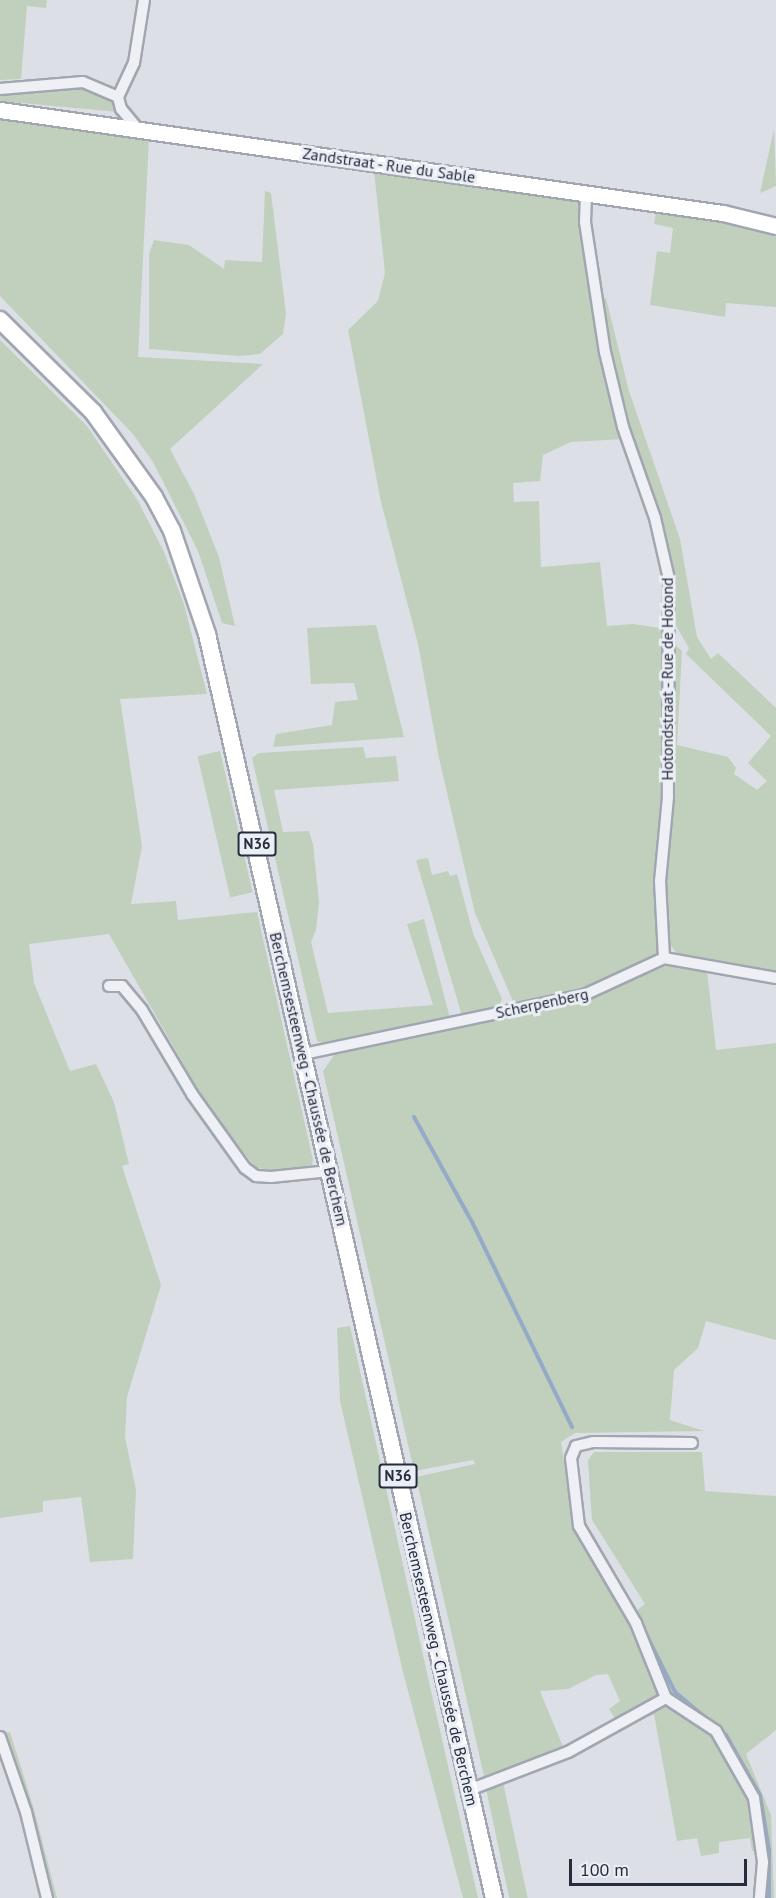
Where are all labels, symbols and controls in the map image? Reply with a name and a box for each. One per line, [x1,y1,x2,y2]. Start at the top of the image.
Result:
street label: Zandstraat - Rue du Sable [300,143,478,187]
street label: Hotondstraat - Rue de Hotond [657,576,677,782]
road number: N36 [238,832,276,856]
street label: Berchemsesteenweg - Chaussée de Berchem [266,929,352,1229]
street label: Scherpenberg [494,984,590,1022]
road number: N36 [378,1464,418,1488]
street label: Berchemsesteenweg - Chaussée de Berchem [396,1509,482,1809]
scale bar [572,1847,750,1885]
text: 100 m [580,1858,629,1881]

